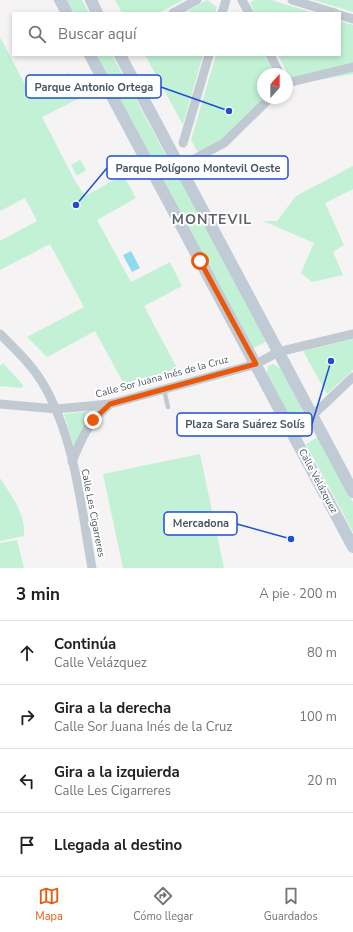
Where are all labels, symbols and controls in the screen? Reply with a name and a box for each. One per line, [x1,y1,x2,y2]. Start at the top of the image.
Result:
search box [12,12,341,56]
icon: search [26,23,48,45]
text: Buscar aquí [58,24,136,44]
north arrow [257,68,293,104]
callout: Parque Antonio Ortega [26,75,161,98]
text: Parque Antonio Ortega [35,80,153,95]
callout: Parque Polígono Montevil Oeste [107,156,288,179]
text: Parque Polígono Montevil Oeste [116,161,280,176]
district label: MONTEVIL [172,210,252,229]
route start [191,252,209,270]
street label: Calle Sor Juana Inés de la Cruz [94,352,230,402]
route end [84,411,102,429]
callout: Plaza Sara Suárez Solís [177,413,312,436]
text: Plaza Sara Suárez Solís [185,417,305,432]
street label: Calle Velázquez [295,446,341,516]
street label: Calle Les Cigarreres [78,467,108,559]
callout: Mercadona [164,512,237,535]
text: Mercadona [173,516,229,531]
text: 3 min [16,583,60,606]
text: A pie · 200 m [259,585,337,603]
text: Continúa [54,634,116,654]
icon: ahead [16,642,38,664]
text: 80 m [307,644,337,662]
text: Calle Velázquez [54,654,147,672]
text: Gira a la derecha [54,698,171,718]
icon: right [16,706,38,728]
text: 100 m [299,708,337,726]
text: Calle Sor Juana Inés de la Cruz [54,718,232,736]
text: Gira a la izquierda [54,762,180,782]
icon: left [16,770,38,792]
text: 20 m [307,772,337,790]
text: Calle Les Cigarreres [54,782,171,800]
icon: arrive [16,834,38,856]
text: Llegada al destino [54,835,182,855]
tab: Mapa [35,885,63,924]
tab: Cómo llegar [133,885,193,924]
tab: Guardados [264,885,318,924]

